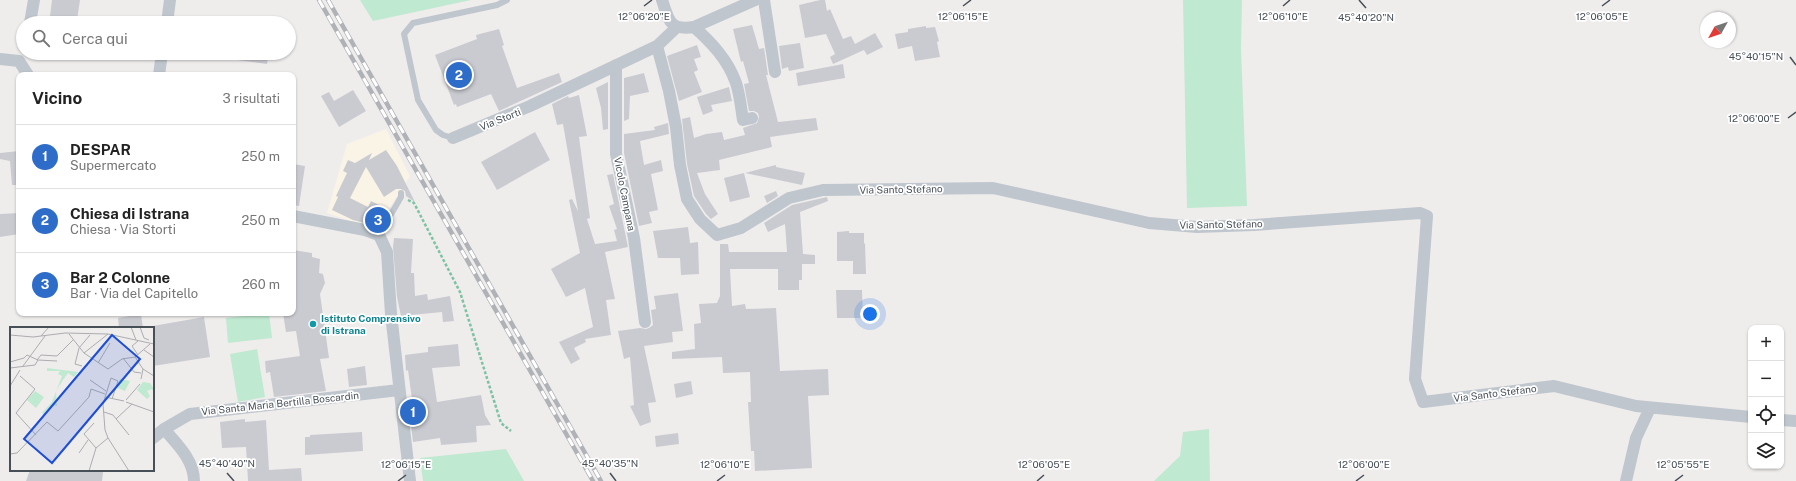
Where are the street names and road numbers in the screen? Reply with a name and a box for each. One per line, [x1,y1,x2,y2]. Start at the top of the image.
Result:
street label: Via Storti [478,105,522,133]
street label: Vicolo Campana [612,156,638,232]
street label: Via Santo Stefano [859,182,943,196]
street label: Via Santo Stefano [1179,217,1263,231]
street label: Via Santo Stefano [1453,382,1537,404]
street label: Via Santa Maria Bertilla Boscardin [201,389,360,417]

